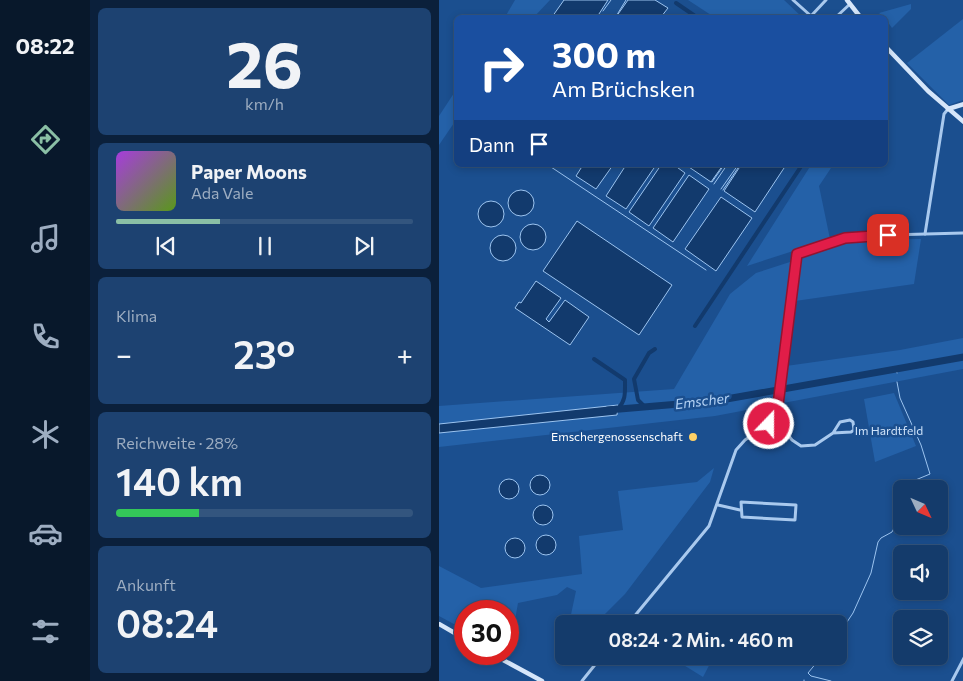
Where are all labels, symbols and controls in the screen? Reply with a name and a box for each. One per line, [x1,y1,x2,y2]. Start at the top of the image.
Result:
text: 26 [226,22,303,101]
text: 08:22 [15,32,75,59]
text: 300 m [552,32,656,75]
icon: right [469,35,534,100]
text: Am Brüchsken [552,75,695,102]
text: km/h [245,94,284,113]
icon: directions [28,122,63,157]
icon: arrive [525,130,553,158]
text: Dann [469,133,515,156]
text: Paper Moons [191,160,307,183]
text: Ada Vale [191,183,253,202]
pin [867,214,909,256]
icon: music [28,221,63,256]
icon: arrive [874,221,902,249]
icon: previous [152,232,180,260]
icon: pause [251,232,279,260]
icon: next [350,232,378,260]
text: Klima [116,306,157,325]
icon: phone [28,319,63,354]
text: 23° [233,330,295,377]
text: − [116,337,132,371]
text: + [397,337,413,371]
water label: Emscher [674,389,731,412]
position arrow [742,397,794,449]
icon: climate [28,417,63,452]
park label: Im Hardtfeld [855,423,923,437]
place label: Emschergenossenschaft [551,429,683,443]
marker: Emschergenossenschaft [687,431,699,443]
text: Reichweite · 28% [116,433,238,452]
text: 140 km [116,457,243,504]
north arrow [893,480,948,535]
map controls [893,480,948,665]
icon: car [28,516,63,551]
button: sound [893,545,948,600]
text: Ankunft [116,575,176,594]
text: 08:24 [116,599,218,646]
speed limit sign: 30 [454,600,519,665]
button: layers [893,610,948,665]
icon: filters [28,614,63,649]
text: 08:24 · 2 Min. · 460 m [609,628,793,651]

